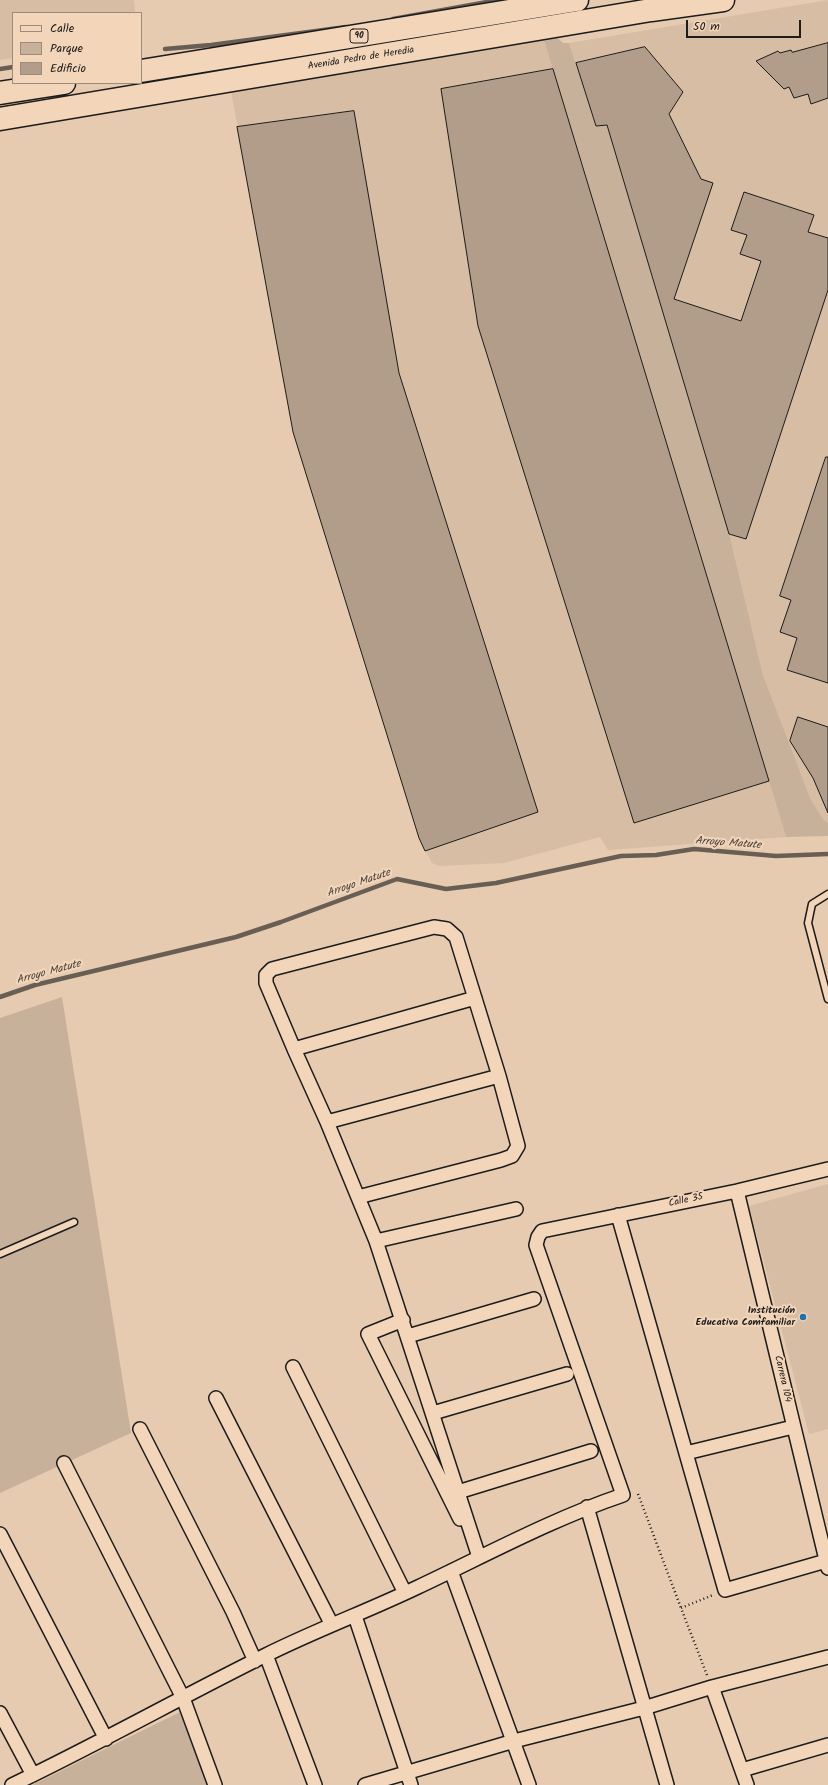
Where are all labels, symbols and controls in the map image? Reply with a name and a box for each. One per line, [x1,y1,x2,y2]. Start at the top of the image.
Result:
legend [12,12,142,84]
scale bar [688,12,803,38]
text: 50 m [693,17,720,36]
text: Calle [50,19,74,38]
road number: 90 [350,29,368,43]
text: Parque [50,39,83,58]
street label: Avenida Pedro de Heredia [307,45,415,73]
text: Edificio [50,59,86,78]
water label: Arroyo Matute [695,835,761,853]
water label: Arroyo Matute [326,867,392,901]
water label: Arroyo Matute [15,958,83,988]
street label: Calle 35 [668,1191,704,1211]
place label: Institución Educativa Comfamiliar [696,1305,795,1328]
marker: Institución Educativa Comfamiliar [798,1312,808,1322]
street label: Carrera 104 [771,1355,793,1403]

